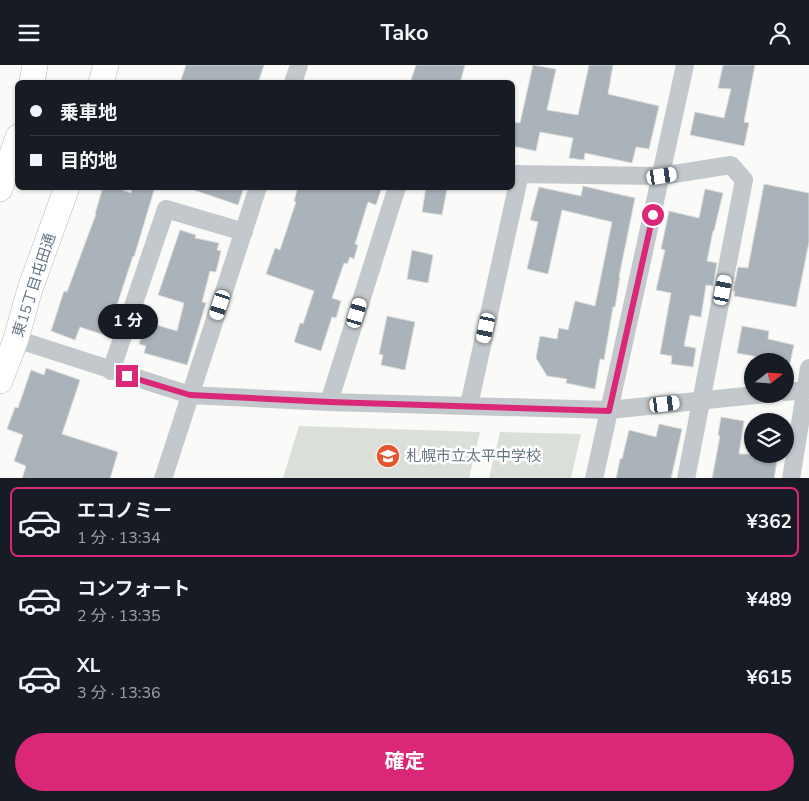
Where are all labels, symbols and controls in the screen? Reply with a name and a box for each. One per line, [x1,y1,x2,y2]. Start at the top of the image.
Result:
text: Tako [380,18,429,48]
icon: menu [15,19,43,47]
icon: person [766,19,794,47]
text: 乗車地 [60,100,117,126]
text: 目的地 [60,148,117,174]
car [646,166,677,186]
route start [642,204,664,226]
street label: 東15丁目屯田通 [8,231,60,339]
car [712,274,733,306]
car [208,288,231,322]
car [345,296,368,330]
callout: 1 分 [97,303,157,339]
text: 1 分 [113,310,143,332]
car [475,312,496,344]
north arrow [744,353,794,403]
map controls [744,353,794,463]
route end [116,365,138,387]
car [649,395,680,413]
button: layers [744,413,794,463]
school or university icon: 札幌市立太平中学校 [375,443,401,469]
place label: 札幌市立太平中学校 [406,446,541,466]
text: エコノミー [77,498,172,524]
icon: car [17,500,62,545]
text: ¥362 [746,509,792,535]
text: 1 分 · 13:34 [77,527,161,549]
text: コンフォート [77,576,190,602]
icon: car [17,578,62,623]
text: ¥489 [746,587,792,613]
text: 2 分 · 13:35 [77,605,161,627]
text: XL [77,653,100,679]
icon: car [17,656,62,701]
text: ¥615 [746,665,792,691]
text: 3 分 · 13:36 [77,682,161,704]
button: 確定 [15,733,794,791]

